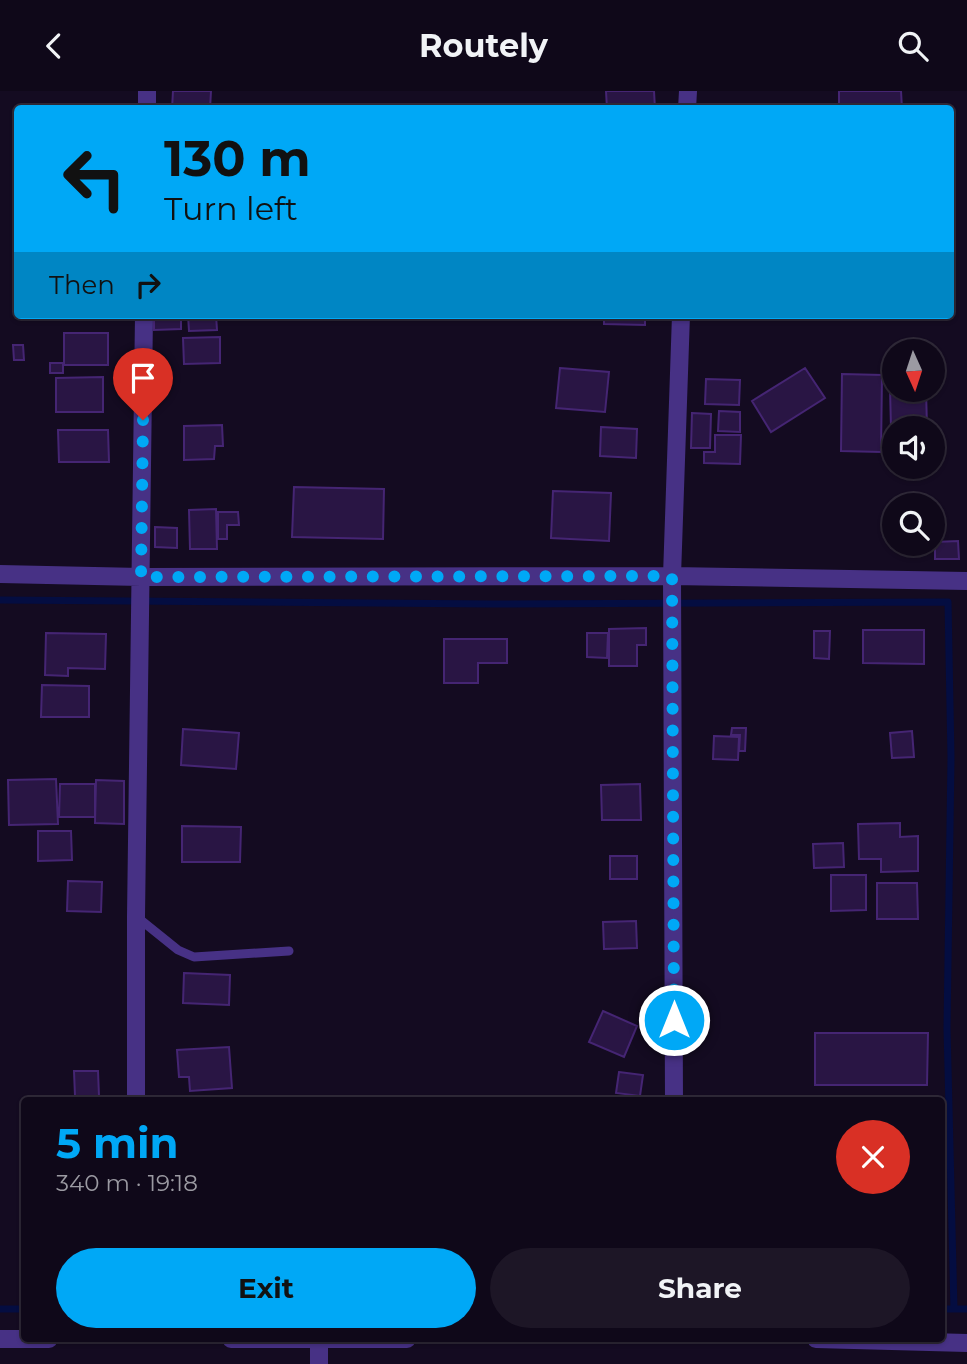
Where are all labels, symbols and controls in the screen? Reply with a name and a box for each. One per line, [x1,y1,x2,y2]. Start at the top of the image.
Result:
text: Routely [419,26,548,65]
icon: back [35,27,73,65]
icon: search [894,27,932,65]
text: 130 m [164,129,311,188]
icon: left [49,133,140,224]
text: Turn left [164,189,298,228]
icon: right [129,266,167,304]
text: Then [49,269,115,301]
north arrow [882,339,945,403]
map controls [882,339,945,556]
pin [113,348,173,420]
icon: arrive [124,359,162,397]
button: sound [882,416,945,479]
button: search [882,493,945,556]
position arrow [637,983,711,1057]
text: 5 min [56,1117,179,1169]
button: close [836,1120,910,1194]
text: 340 m · 19:18 [56,1169,198,1197]
button: Exit [56,1248,476,1328]
button: Share [490,1248,910,1328]

